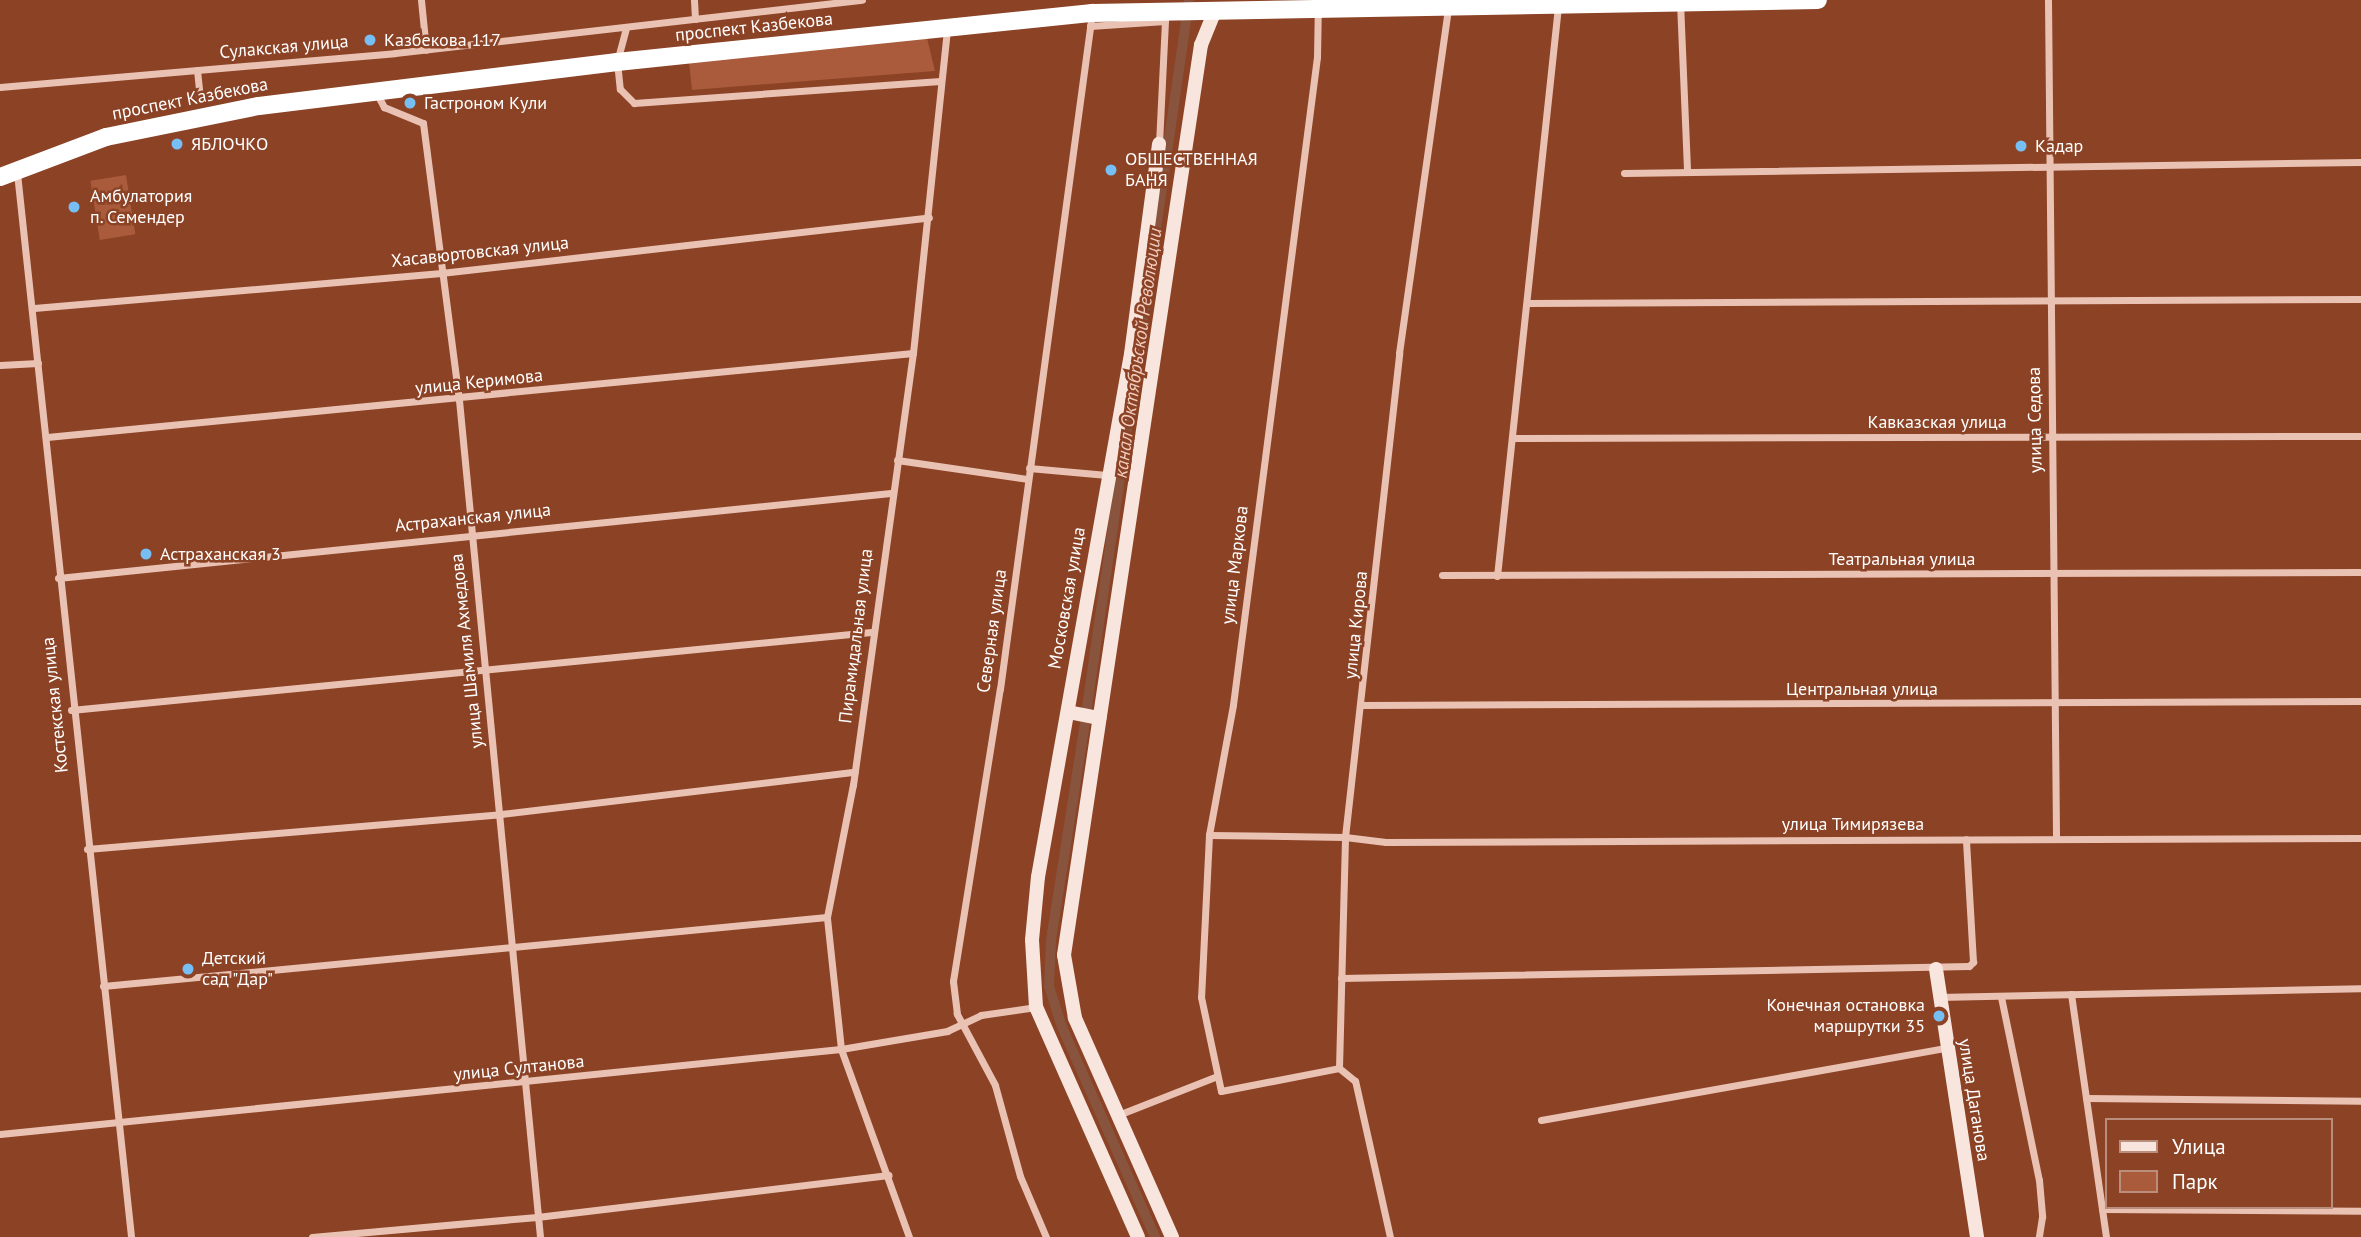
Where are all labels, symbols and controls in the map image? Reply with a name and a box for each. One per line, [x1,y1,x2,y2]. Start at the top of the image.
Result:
street label: проспект Казбекова [674,8,834,46]
place label: Казбекова 117 [384,29,501,51]
street label: Сулакская улица [219,31,349,63]
marker: Казбекова 117 [362,32,378,48]
street label: проспект Казбекова [110,73,270,125]
place label: Гастроном Кули [424,92,547,114]
marker: Гастроном Кули [402,95,418,111]
place label: ЯБЛОЧКО [191,133,268,155]
place label: Кадар [2035,135,2083,157]
marker: ЯБЛОЧКО [169,136,185,152]
marker: Кадар [2013,138,2029,154]
place label: ОБШЕСТВЕННАЯ БАНЯ [1125,149,1258,192]
marker: ОБШЕСТВЕННАЯ БАНЯ [1103,162,1119,178]
place label: Амбулатория п. Семендер [90,186,192,228]
marker: Амбулатория п. Семендер [64,197,84,217]
water label: канал Октябрьской Революции [1109,227,1167,479]
street label: Хасавюртовская улица [390,232,570,272]
street label: улица Керимова [414,365,544,399]
street label: улица Седова [2023,367,2047,473]
street label: Кавказская улица [1867,411,2007,433]
street label: Астраханская улица [394,499,552,537]
street label: улица Маркова [1217,504,1253,626]
street label: Московская улица [1044,525,1090,671]
place label: Астраханская 3 [160,543,281,565]
marker: Астраханская 3 [138,546,154,562]
street label: Пирамидальная улица [835,547,877,725]
street label: Театральная улица [1829,548,1975,570]
street label: улица Шамиля Ахмедова [446,552,488,750]
street label: Северная улица [973,568,1011,694]
street label: улица Кирова [1340,570,1372,680]
street label: Костекская улица [37,636,73,774]
street label: Центральная улица [1786,678,1938,700]
street label: улица Тимирязева [1781,813,1925,835]
place label: Детский сад "Дар" [202,948,274,990]
marker: Детский сад "Дар" [180,961,196,977]
place label: Конечная остановка маршрутки 35 [1766,995,1925,1038]
marker: Конечная остановка маршрутки 35 [1931,1008,1947,1024]
street label: улица Даганова [1954,1037,1994,1163]
street label: улица Султанова [453,1050,585,1086]
legend [2106,1118,2333,1209]
text: Улица [2172,1133,2226,1160]
text: Парк [2172,1168,2218,1195]

